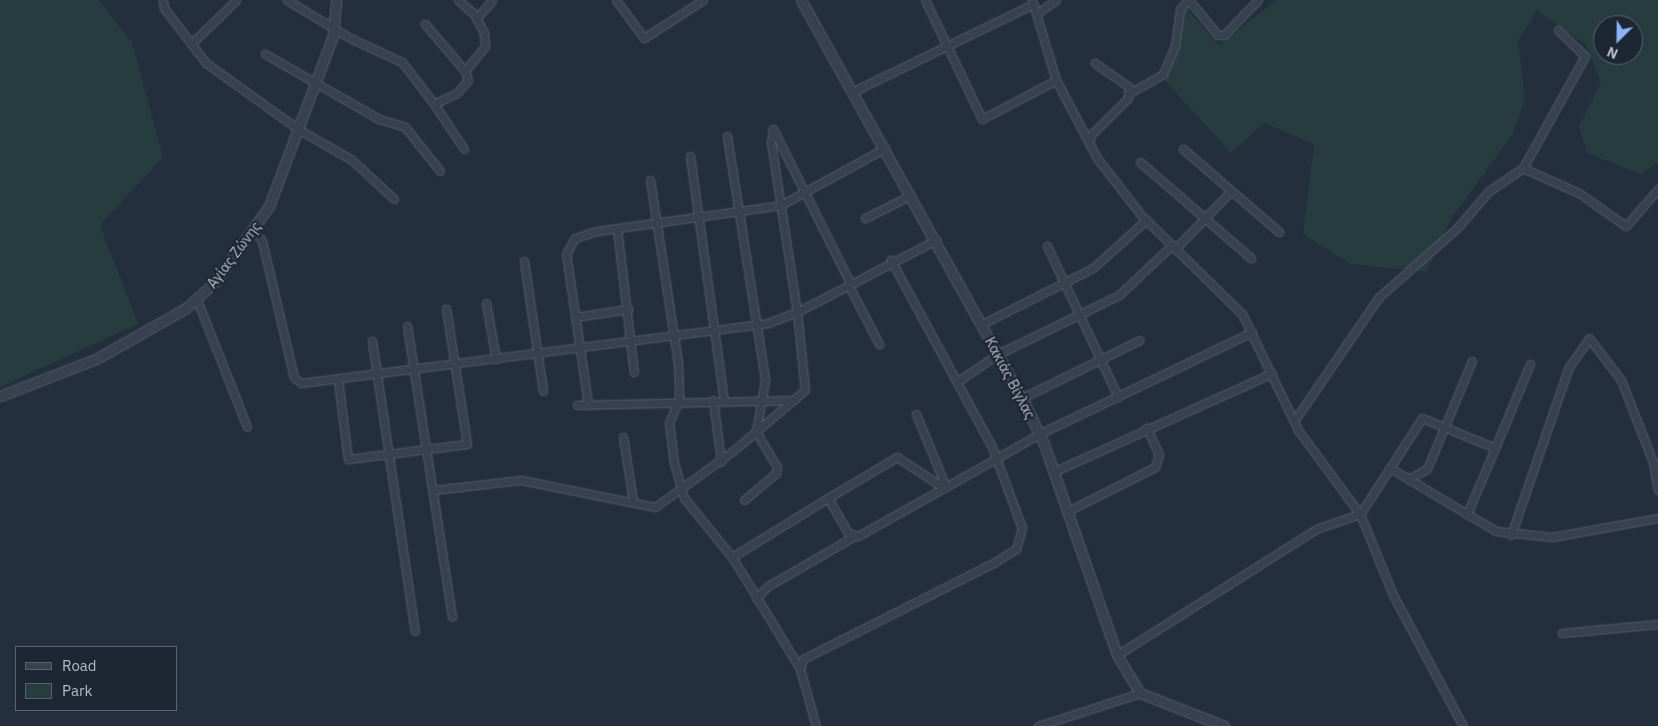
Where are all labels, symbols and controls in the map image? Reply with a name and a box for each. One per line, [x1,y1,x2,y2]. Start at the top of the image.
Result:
north arrow [1593,15,1643,65]
text: N [1604,43,1621,63]
street label: Αγίας Ζώνης [203,218,265,292]
street label: Κακιάς Βίγλας [981,334,1039,422]
legend [15,646,178,711]
text: Road [62,656,97,675]
text: Park [62,681,92,700]

